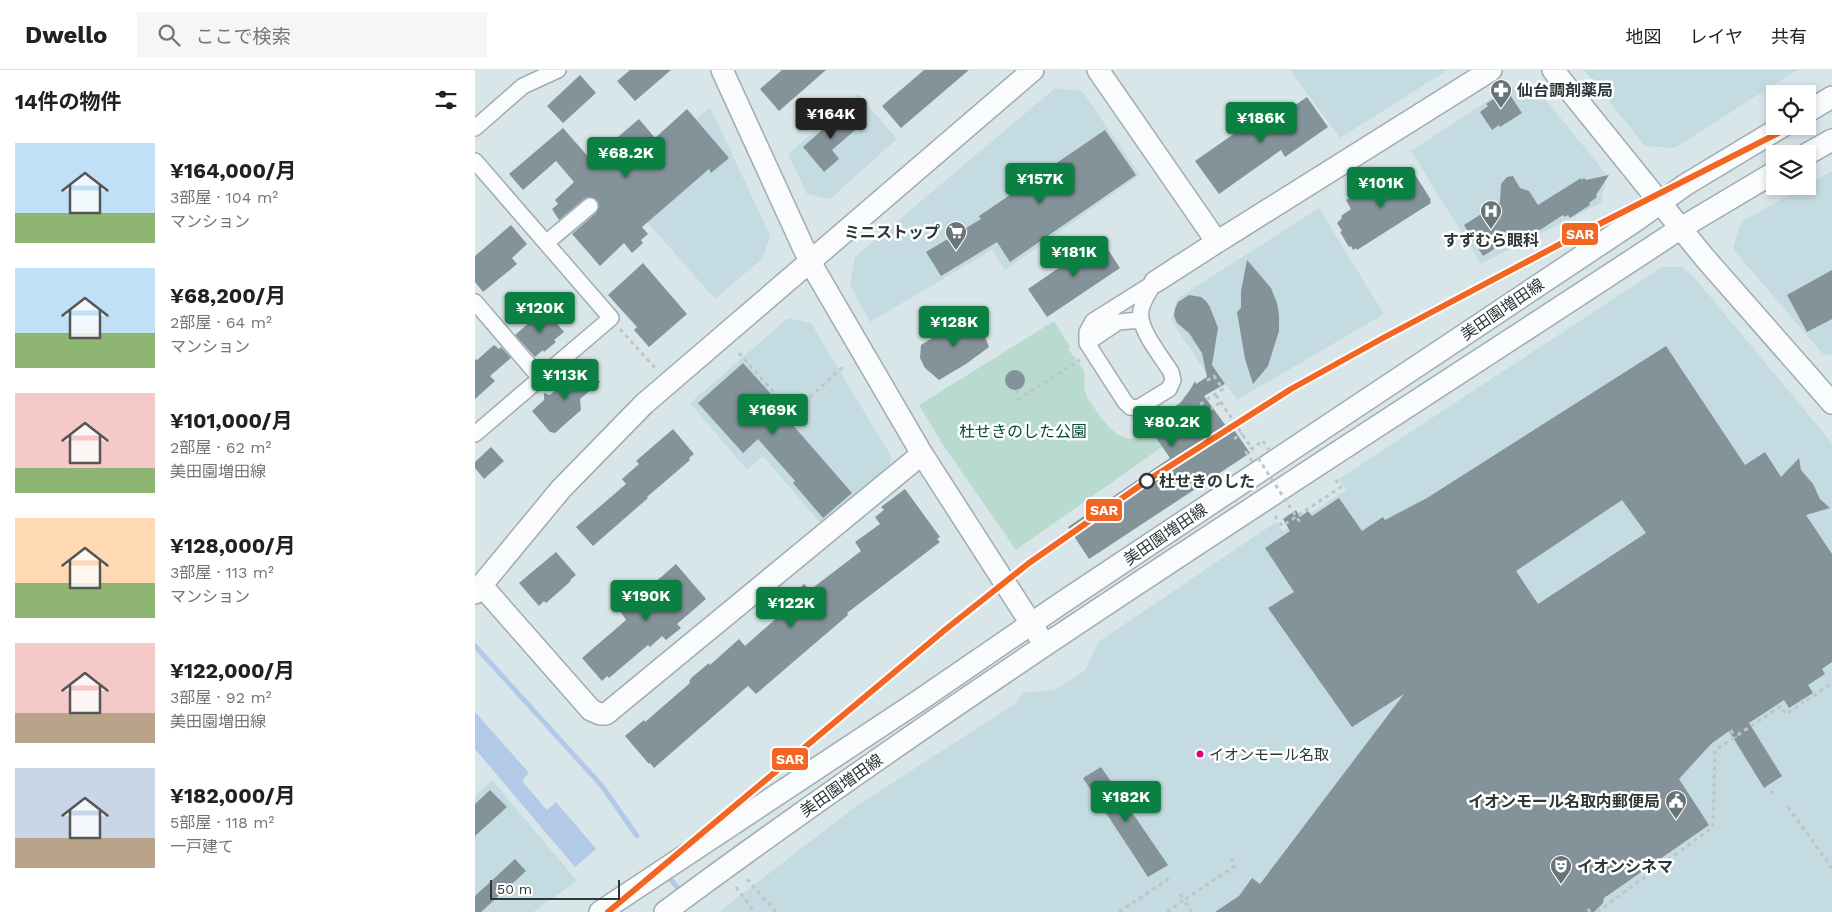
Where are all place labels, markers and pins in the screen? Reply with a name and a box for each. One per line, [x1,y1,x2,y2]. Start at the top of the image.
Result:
pharmacy icon: 仙台調剤薬局 [1489,78,1513,109]
place label: 仙台調剤薬局 [1516,81,1613,100]
pin: ¥164K [796,98,866,140]
pin: ¥186K [1226,102,1296,144]
pin: ¥68.2K [585,136,667,179]
pin: ¥157K [1005,162,1075,205]
pin: ¥101K [1346,166,1416,209]
hospital icon: すずむら眼科 [1479,199,1503,230]
supermarket icon: ミニストップ [944,220,968,251]
place label: ミニストップ [844,223,940,242]
place label: すずむら眼科 [1443,231,1539,250]
pin: ¥181K [1039,236,1109,278]
pin: ¥120K [505,292,575,334]
pin: ¥128K [919,306,989,348]
pin: ¥113K [530,358,600,401]
pin: ¥169K [738,394,808,436]
pin: ¥80.2K [1131,406,1213,448]
place label: 杜せきのした [1159,472,1255,491]
marker: 杜せきのした [1139,473,1155,489]
pin: ¥190K [611,580,681,622]
pin: ¥122K [756,586,826,629]
place label: イオンモール名取 [1209,746,1329,764]
marker: イオンモール名取 [1195,749,1205,759]
pin: ¥182K [1091,780,1161,823]
public building icon: イオンモール名取内郵便局 [1664,789,1688,820]
place label: イオンモール名取内郵便局 [1468,792,1660,811]
theatre icon: イオンシネマ [1549,854,1573,885]
place label: イオンシネマ [1577,857,1673,876]

